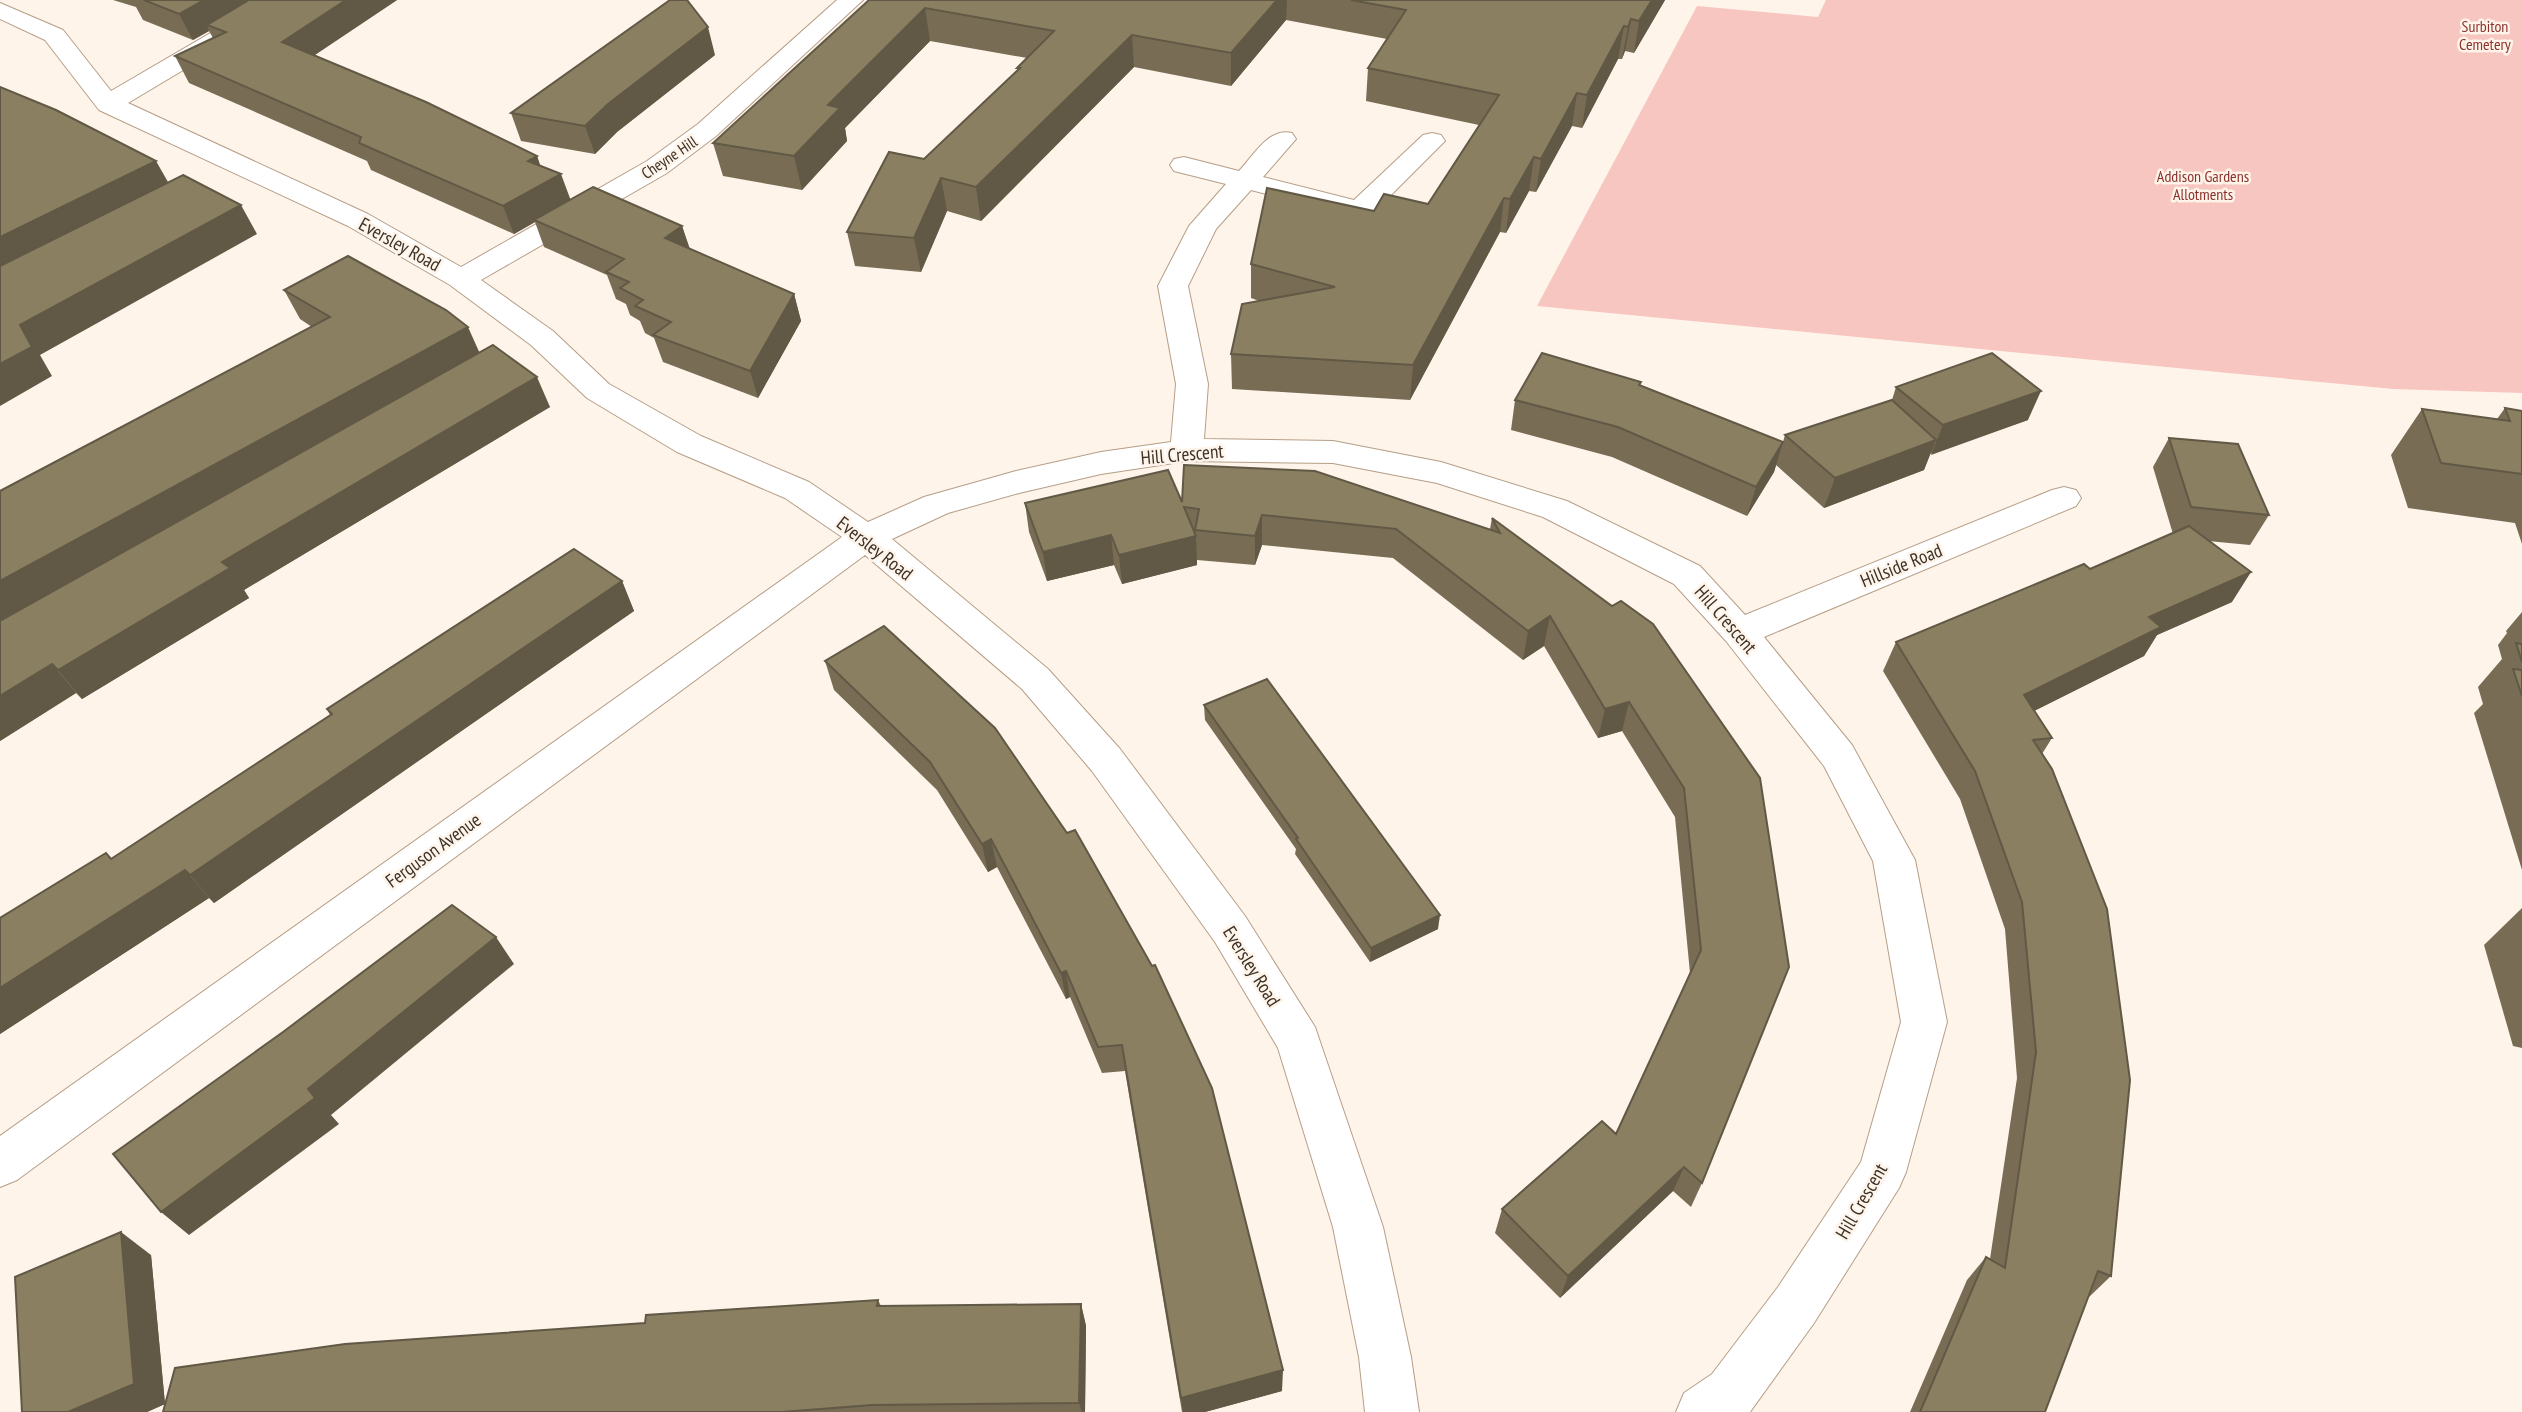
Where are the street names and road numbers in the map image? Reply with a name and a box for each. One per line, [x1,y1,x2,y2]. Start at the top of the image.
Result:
street label: Cheyne Hill [637,131,701,183]
street label: Eversley Road [355,212,445,276]
street label: Hill Crescent [1140,438,1225,470]
street label: Eversley Road [832,511,918,585]
street label: Hillside Road [1857,538,1945,592]
street label: Hill Crescent [1690,580,1763,659]
street label: Ferguson Avenue [381,807,485,893]
street label: Eversley Road [1218,921,1286,1011]
street label: Hill Crescent [1830,1158,1893,1243]

